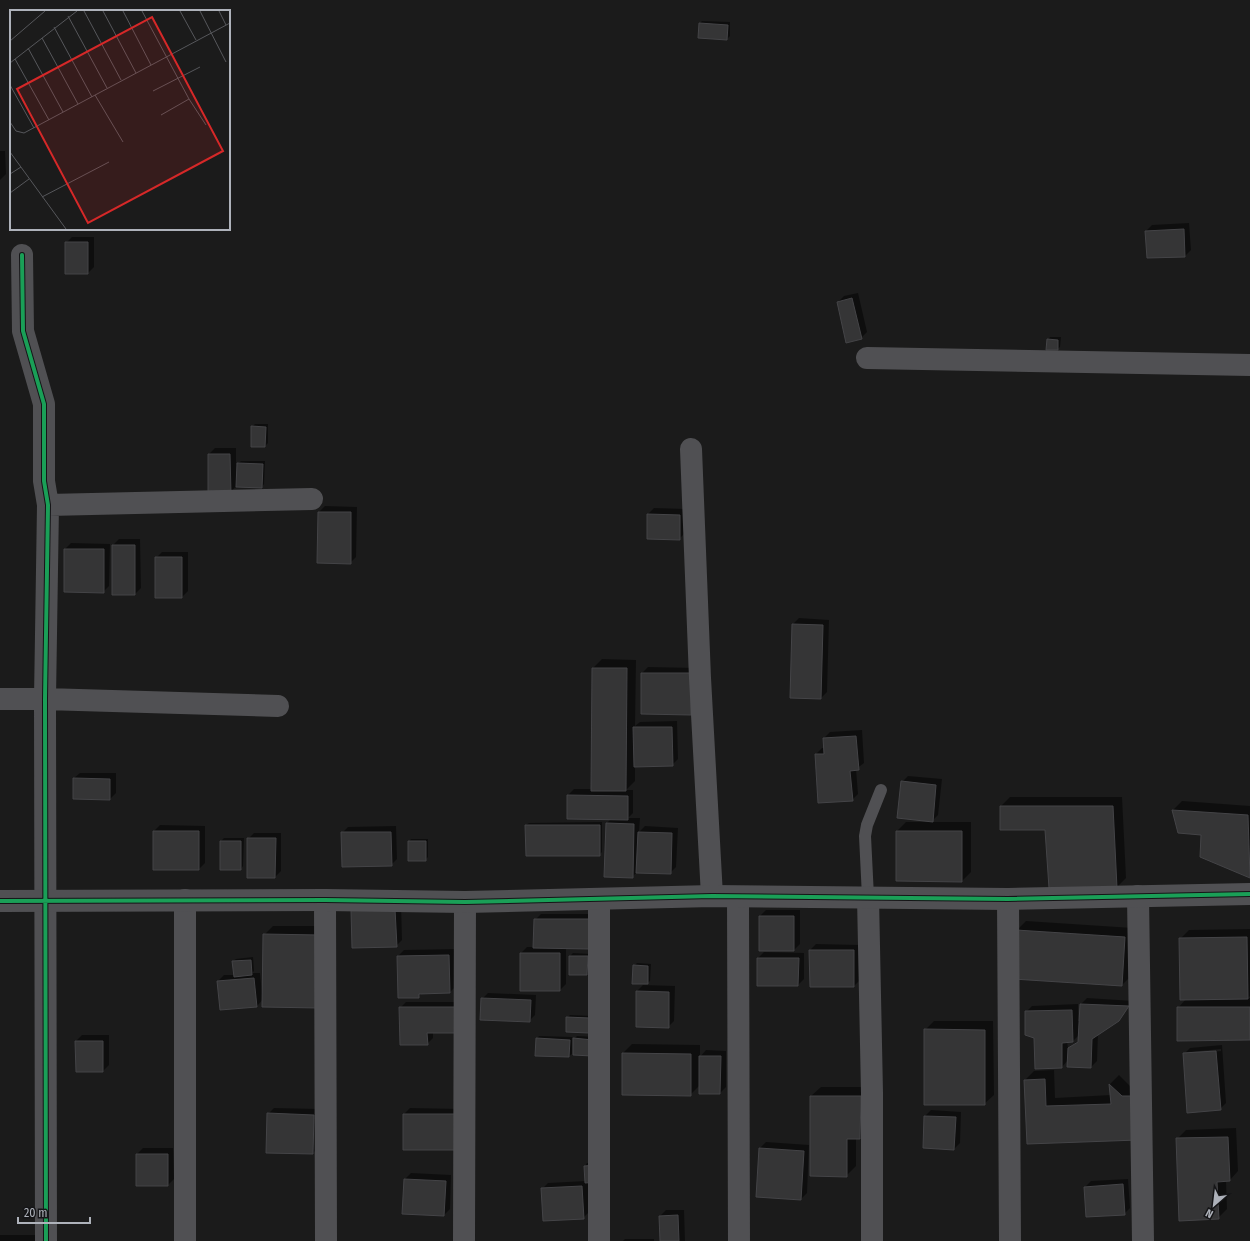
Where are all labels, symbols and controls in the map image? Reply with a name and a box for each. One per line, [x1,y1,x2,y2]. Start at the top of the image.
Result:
inset map [10,10,230,230]
north arrow [1194,1185,1234,1225]
scale bar [18,1199,90,1225]
text: 20 m [24,1206,48,1220]
text: N [1204,1206,1216,1221]

